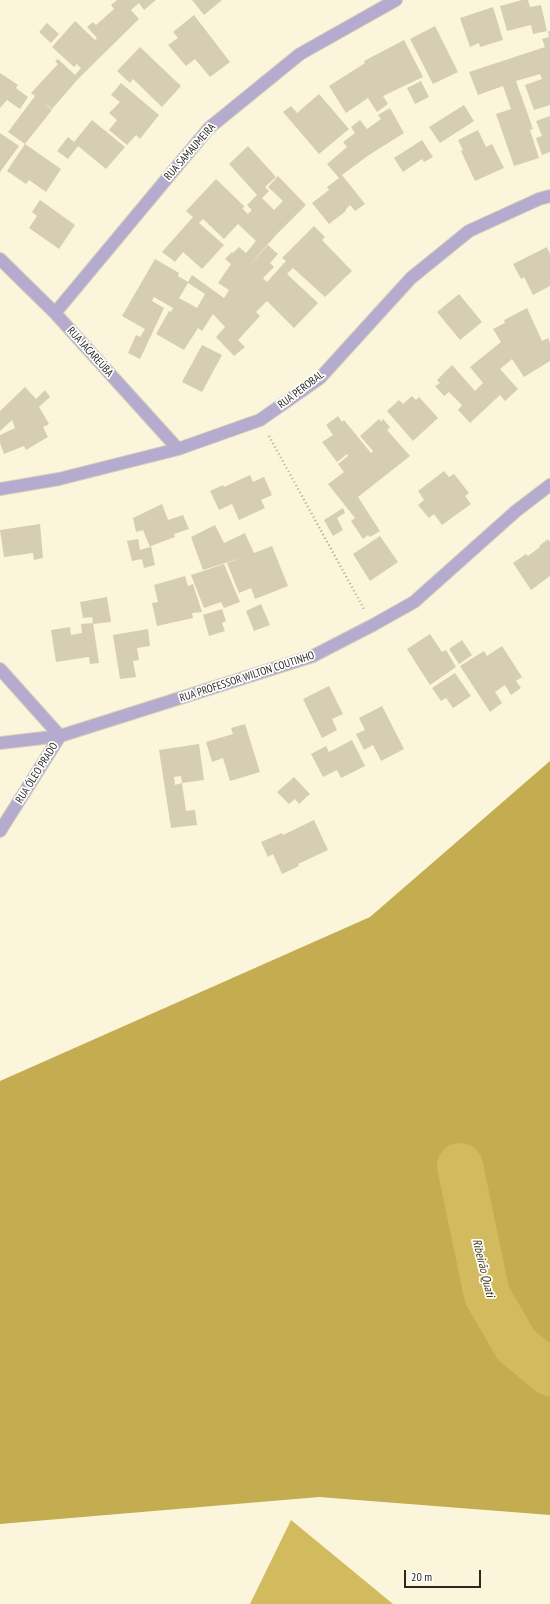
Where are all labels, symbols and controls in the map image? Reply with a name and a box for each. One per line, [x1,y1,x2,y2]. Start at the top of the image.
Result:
street label: RUA SAMAUMEIRA [162,121,218,183]
street label: RUA JACAREÚBA [64,324,116,380]
street label: RUA PEROBAL [275,368,327,412]
street label: RUA PROFESSOR WILTON COUTINHO [178,649,316,705]
street label: RUA ÓLEO PRADO [13,740,61,806]
water label: Ribeirão Quati [469,1237,497,1299]
scale bar [406,1562,483,1588]
text: 20 m [411,1569,432,1584]

